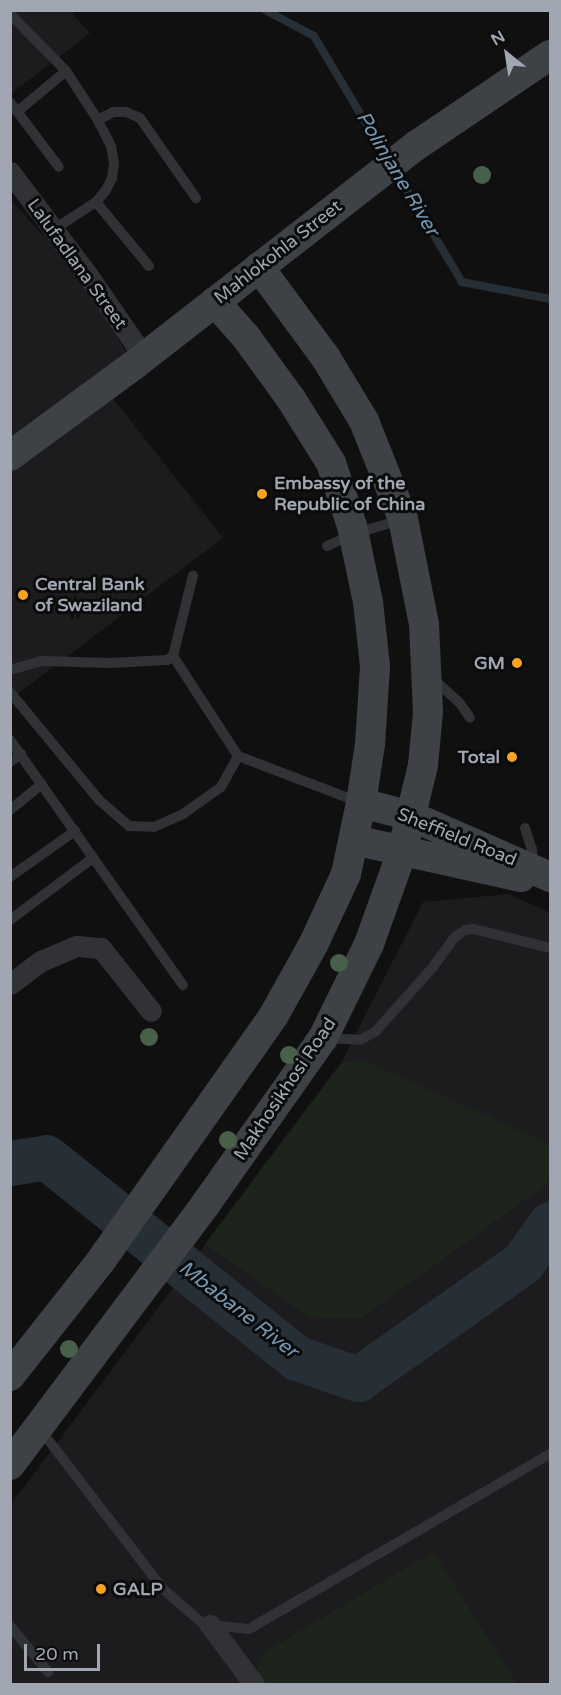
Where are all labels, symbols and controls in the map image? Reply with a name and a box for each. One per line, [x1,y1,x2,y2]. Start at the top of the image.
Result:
north arrow [477,24,537,84]
text: N [487,27,509,50]
water label: Polinjane River [350,107,444,241]
street label: Lalufadlana Street [22,195,132,333]
street label: Mahlokohla Street [210,195,346,309]
place label: Embassy of the Republic of China [274,473,425,516]
marker: Embassy of the Republic of China [255,487,269,501]
place label: Central Bank of Swaziland [35,574,145,616]
marker: Central Bank of Swaziland [16,588,30,602]
place label: GM [474,652,505,674]
marker: GM [510,656,524,670]
place label: Total [458,746,500,768]
marker: Total [505,750,519,764]
street label: Sheffield Road [394,803,520,871]
street label: Makhosikhosi Road [229,1014,341,1164]
water label: Mbabane River [174,1256,302,1364]
place label: GALP [113,1578,163,1600]
marker: GALP [94,1582,108,1596]
scale bar [27,1632,104,1670]
text: 20 m [35,1643,79,1665]

